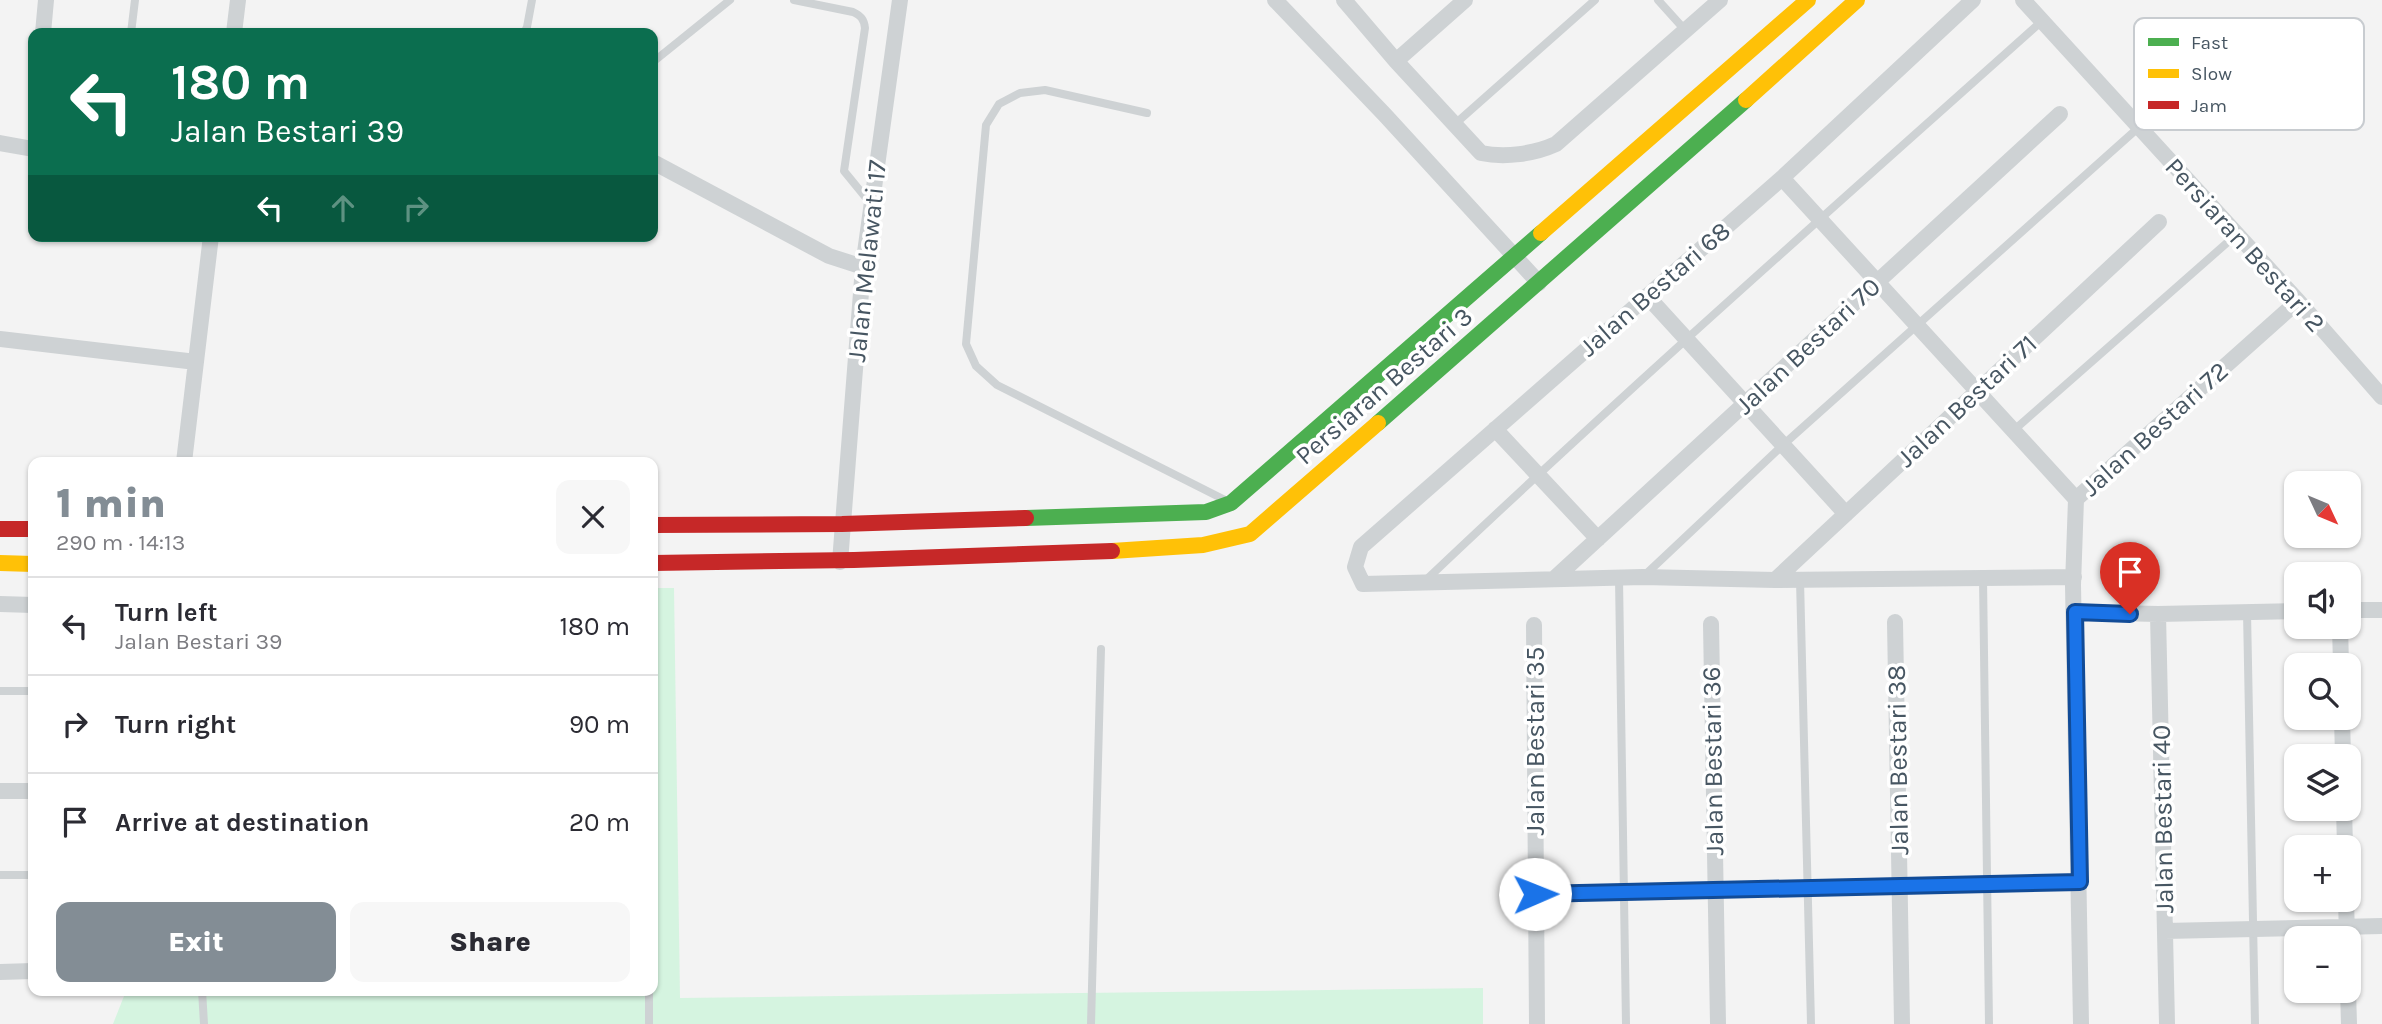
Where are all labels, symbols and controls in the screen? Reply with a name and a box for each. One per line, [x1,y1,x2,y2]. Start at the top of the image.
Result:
legend [2134,18,2364,130]
text: Fast [2191,32,2228,54]
text: 180 m [171,54,310,111]
icon: left [56,56,147,147]
text: Slow [2191,63,2232,85]
text: Jam [2191,95,2227,117]
text: Jalan Bestari 39 [171,113,404,150]
street label: Persiaran Bestari 2 [2159,151,2331,339]
street label: Jalan Melawati 17 [841,158,893,364]
icon: left [251,189,289,227]
icon: ahead [324,189,362,227]
icon: right [397,189,435,227]
street label: Jalan Bestari 68 [1573,215,1737,363]
street label: Jalan Bestari 70 [1729,271,1887,421]
street label: Persiaran Bestari 3 [1289,301,1479,471]
street label: Jalan Bestari 71 [1891,328,2043,474]
street label: Jalan Bestari 72 [2075,355,2235,503]
north arrow [2284,471,2361,548]
map controls [2284,471,2361,1003]
text: 1 min [56,478,166,528]
button: close [556,480,630,554]
text: 290 m · 14:13 [56,529,185,556]
pin [2100,542,2160,614]
icon: arrive [2111,553,2149,591]
button: sound [2284,562,2361,639]
text: Turn left [115,597,217,628]
icon: left [56,607,94,645]
text: 180 m [560,611,630,642]
text: Jalan Bestari 39 [115,628,282,655]
street label: Jalan Bestari 35 [1520,647,1551,835]
button: search [2284,653,2361,730]
street label: Jalan Bestari 38 [1881,665,1915,855]
street label: Jalan Bestari 36 [1696,666,1730,856]
icon: right [56,705,94,743]
text: Turn right [115,709,236,740]
text: 90 m [569,709,630,740]
street label: Jalan Bestari 40 [2146,724,2180,914]
button: layers [2284,744,2361,821]
icon: arrive [56,803,94,841]
text: Arrive at destination [115,807,369,838]
text: 20 m [569,807,630,838]
button: + [2284,835,2361,912]
position arrow [1498,857,1572,931]
button: Exit [56,902,336,982]
button: Share [350,902,630,982]
button: − [2284,926,2361,1003]

